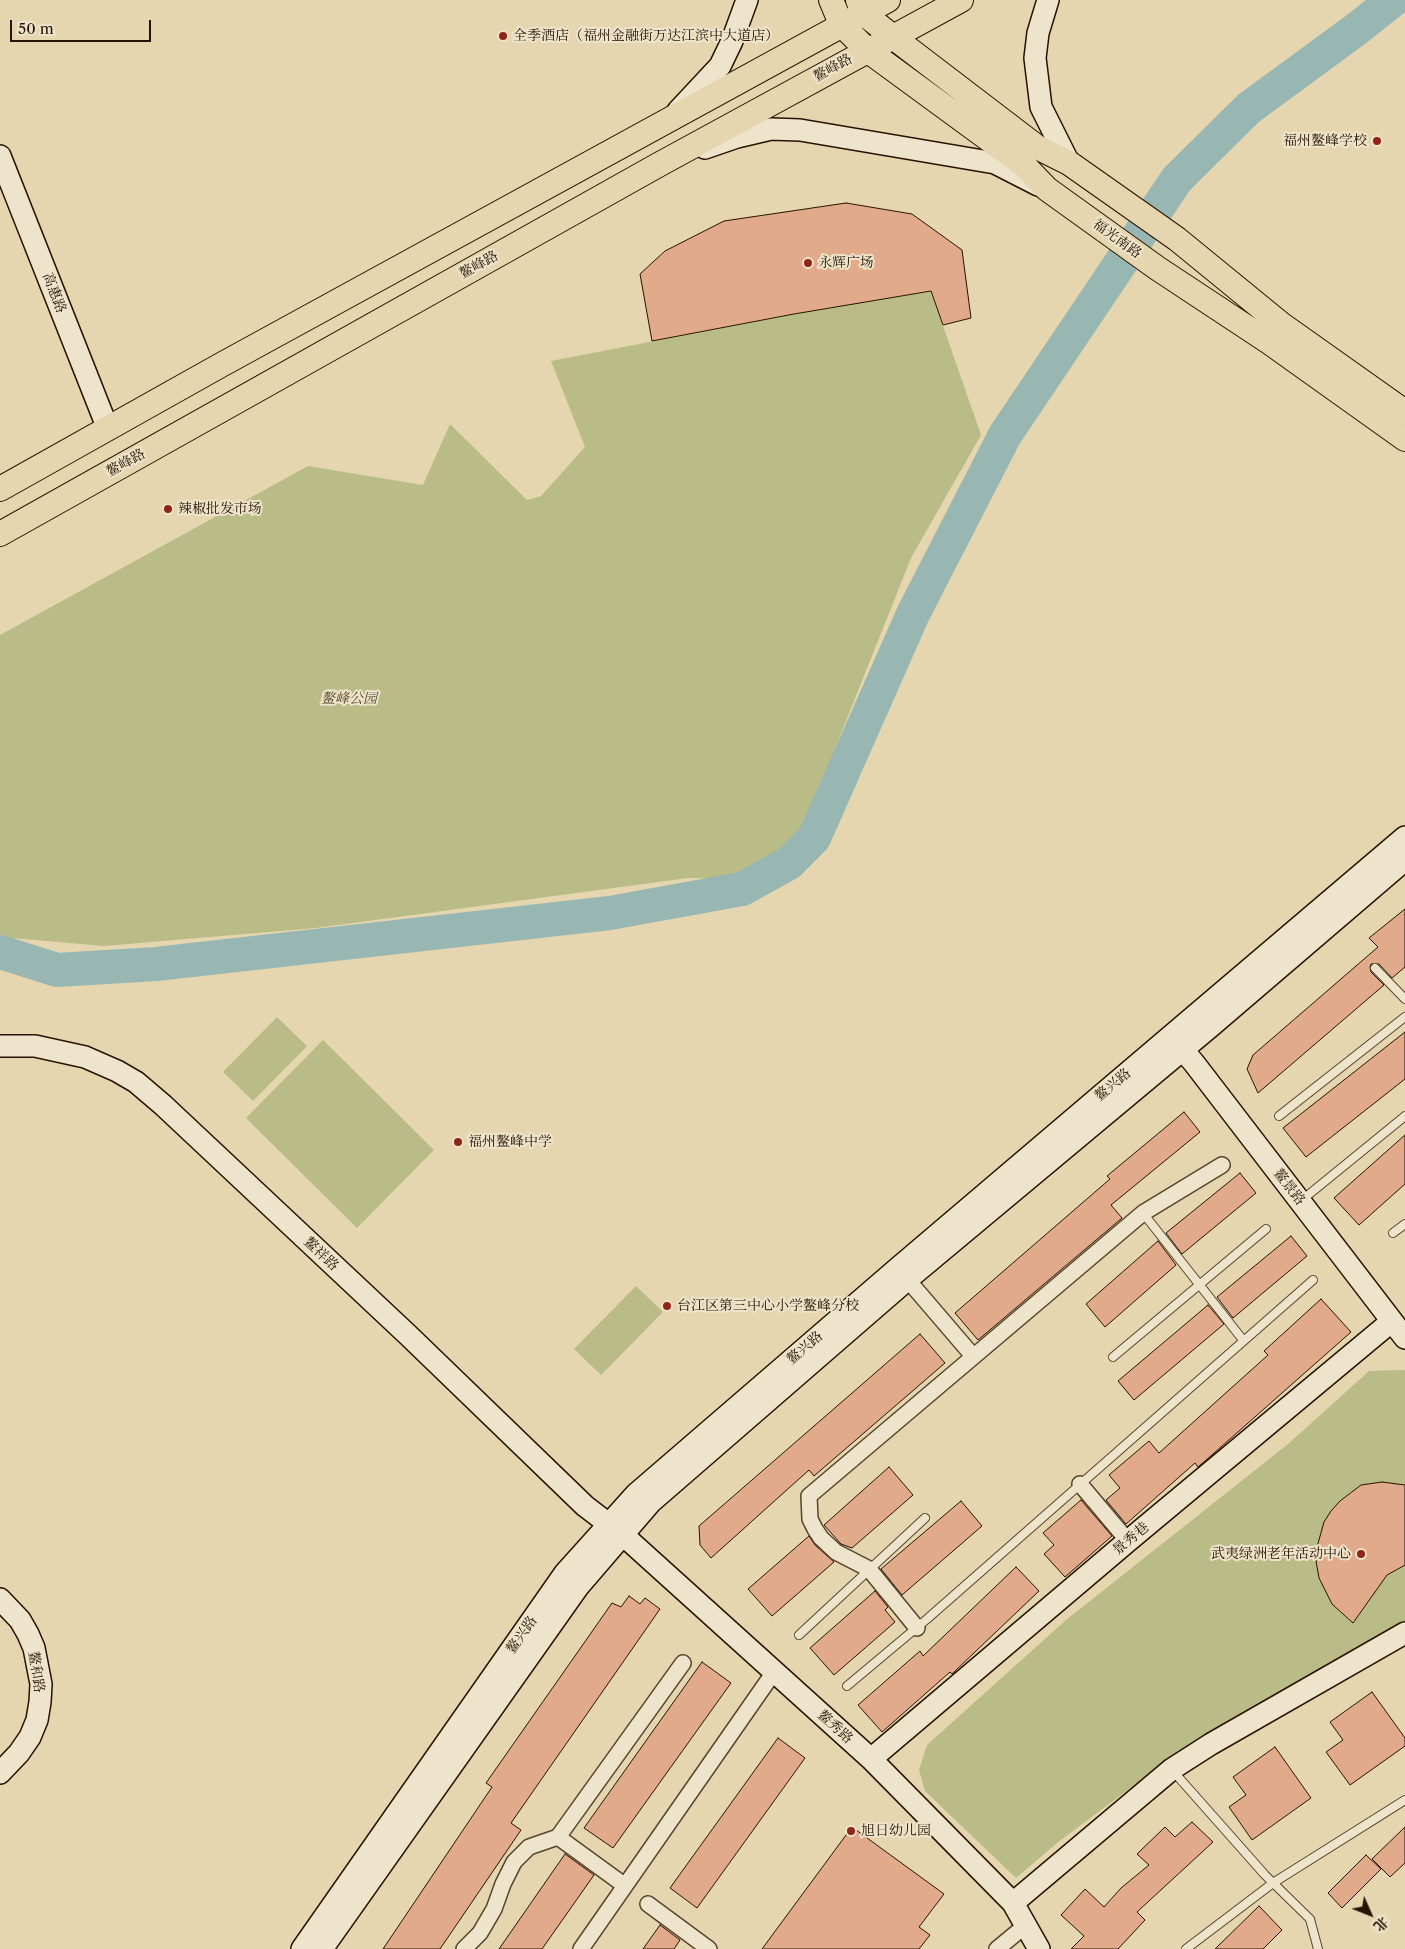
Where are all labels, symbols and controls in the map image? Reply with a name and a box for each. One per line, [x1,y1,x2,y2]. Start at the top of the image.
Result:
scale bar [12,10,154,42]
text: 50 m [18,19,54,38]
place label: 全季酒店（福州金融街万达江滨中大道店） [513,28,779,44]
marker: 全季酒店（福州金融街万达江滨中大道店） [497,30,509,42]
street label: 鳌峰路 [811,50,855,86]
place label: 福州鳌峰学校 [1283,133,1367,149]
marker: 福州鳌峰学校 [1371,135,1383,147]
street label: 福光南路 [1089,216,1145,262]
street label: 鳌峰路 [457,247,501,283]
place label: 永辉广场 [818,255,874,271]
marker: 永辉广场 [802,257,814,269]
street label: 高惠路 [39,270,69,316]
street label: 鳌峰路 [104,445,148,481]
place label: 辣椒批发市场 [178,501,262,517]
marker: 辣椒批发市场 [162,503,174,515]
park label: 鳌峰公园 [321,691,377,707]
street label: 鳌兴路 [1092,1065,1134,1105]
place label: 福州鳌峰中学 [468,1134,552,1150]
marker: 福州鳌峰中学 [452,1136,464,1148]
street label: 鳌景路 [1269,1165,1309,1209]
street label: 鳌祥路 [300,1234,342,1274]
place label: 台江区第三中心小学鳌峰分校 [677,1298,859,1314]
marker: 台江区第三中心小学鳌峰分校 [661,1300,673,1312]
street label: 鳌兴路 [784,1328,826,1368]
street label: 景秀巷 [1110,1519,1152,1559]
place label: 武夷绿洲老年活动中心 [1211,1546,1351,1562]
marker: 武夷绿洲老年活动中心 [1355,1548,1367,1560]
street label: 鳌兴路 [503,1613,541,1657]
street label: 鳌和路 [24,1650,48,1694]
street label: 鳌秀路 [814,1707,856,1747]
place label: 旭日幼儿园 [861,1823,931,1839]
marker: 旭日幼儿园 [845,1825,857,1837]
north arrow [1345,1889,1395,1939]
text: 北 [1369,1913,1392,1936]

